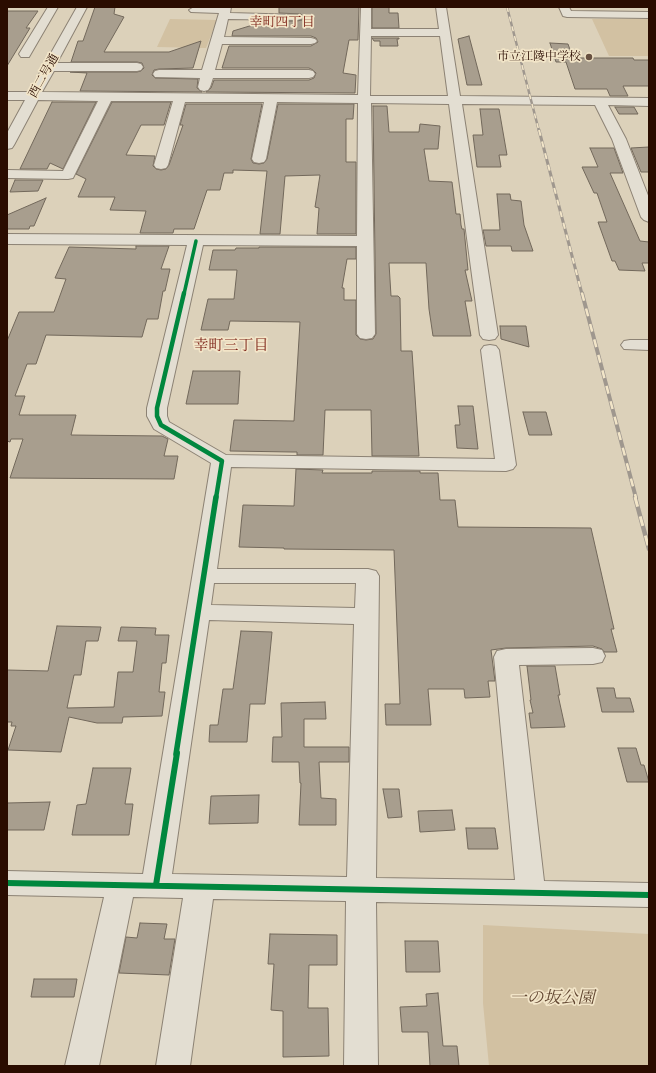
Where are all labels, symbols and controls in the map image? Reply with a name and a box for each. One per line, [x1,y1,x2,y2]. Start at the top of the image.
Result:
district label: 幸町四丁目 [250,14,314,30]
place label: 市立江陵中学校 [497,50,581,64]
street label: 西二号通 [26,52,62,100]
marker: 市立江陵中学校 [584,52,594,62]
district label: 幸町三丁目 [194,337,268,355]
park label: 一の坂公園 [510,988,594,1008]

